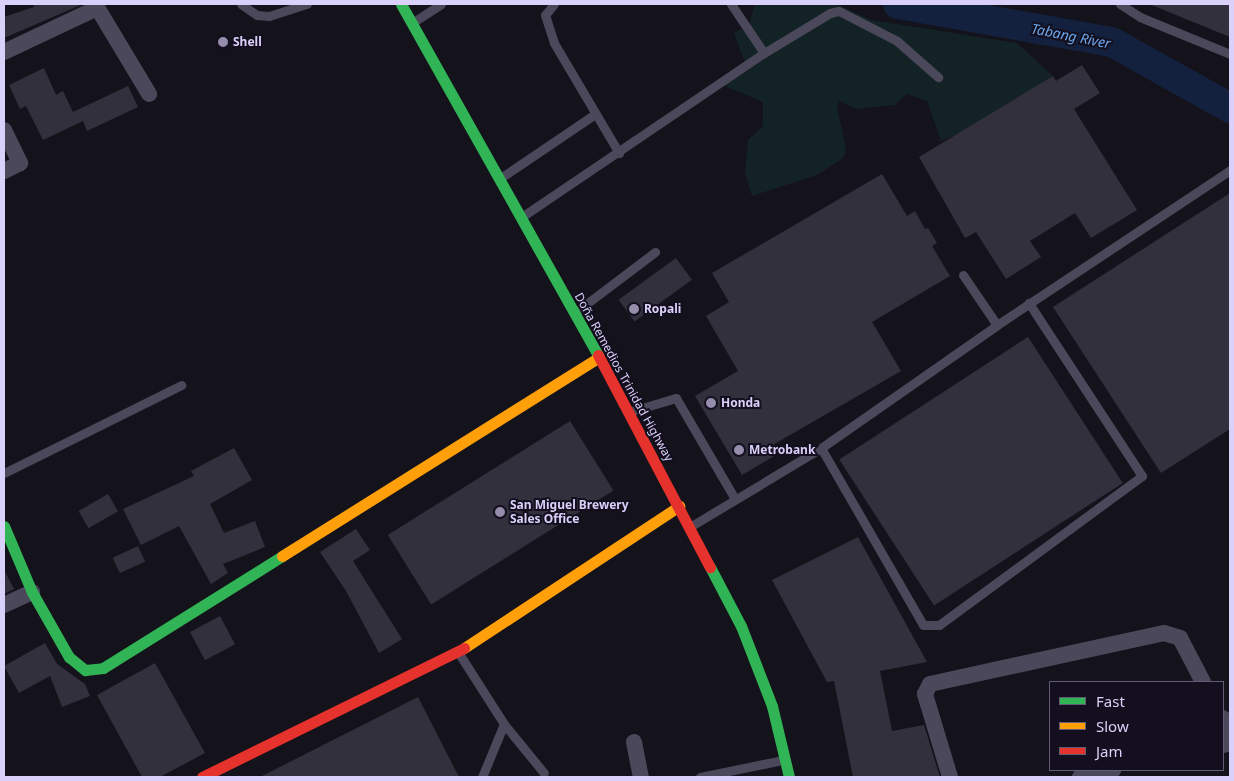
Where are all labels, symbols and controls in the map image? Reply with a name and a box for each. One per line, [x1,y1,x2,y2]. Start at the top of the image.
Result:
water label: Tabang River [1030,20,1112,52]
place label: Shell [233,35,262,49]
marker: Shell [217,36,229,48]
street label: Doña Remedios Trinidad Highway [572,290,676,464]
place label: Ropali [644,302,681,316]
marker: Ropali [628,303,640,315]
place label: Honda [721,396,760,410]
marker: Honda [705,397,717,409]
place label: Metrobank [749,443,815,457]
marker: Metrobank [733,444,745,456]
place label: San Miguel Brewery Sales Office [510,498,629,526]
marker: San Miguel Brewery Sales Office [494,506,506,518]
legend [1049,681,1224,771]
text: Fast [1096,691,1125,711]
text: Slow [1096,716,1129,736]
text: Jam [1096,741,1123,761]

